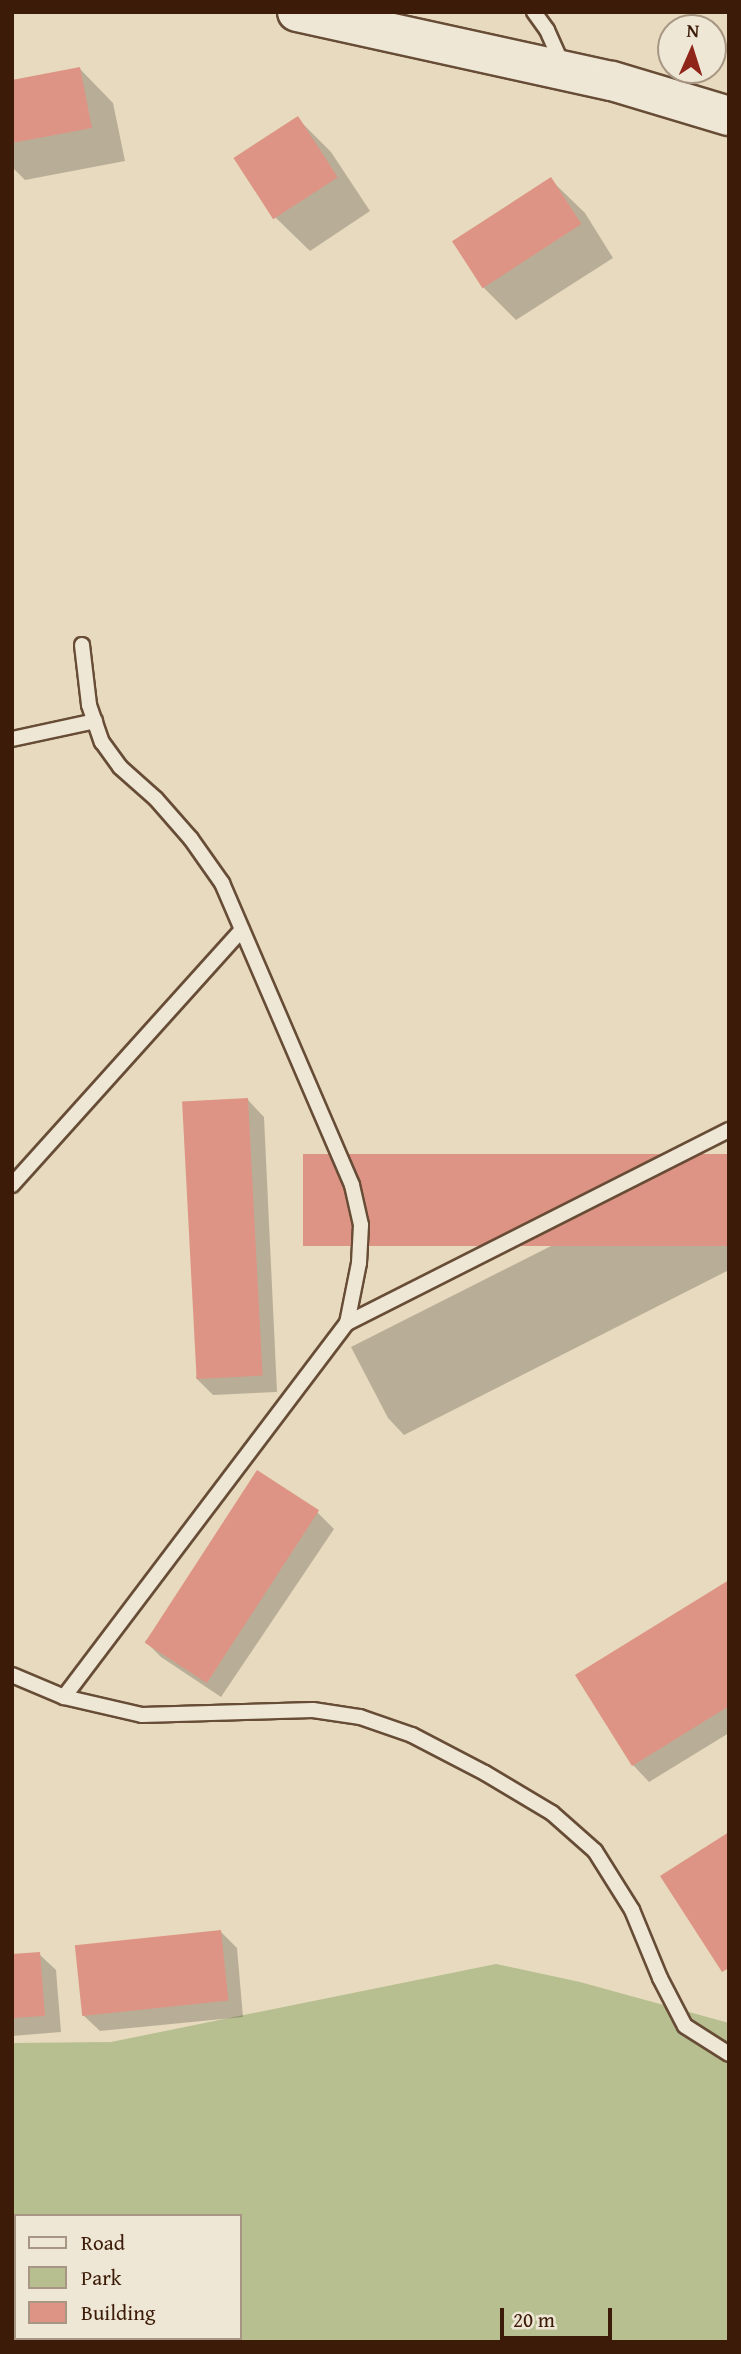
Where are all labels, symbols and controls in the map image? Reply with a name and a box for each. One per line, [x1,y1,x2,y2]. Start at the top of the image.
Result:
north arrow [657,14,727,84]
text: N [686,16,700,44]
legend [14,2214,242,2340]
text: Road [81,2227,125,2258]
text: Park [81,2262,122,2293]
scale bar [503,2294,615,2338]
text: Building [81,2297,155,2328]
text: 20 m [513,2304,555,2335]

